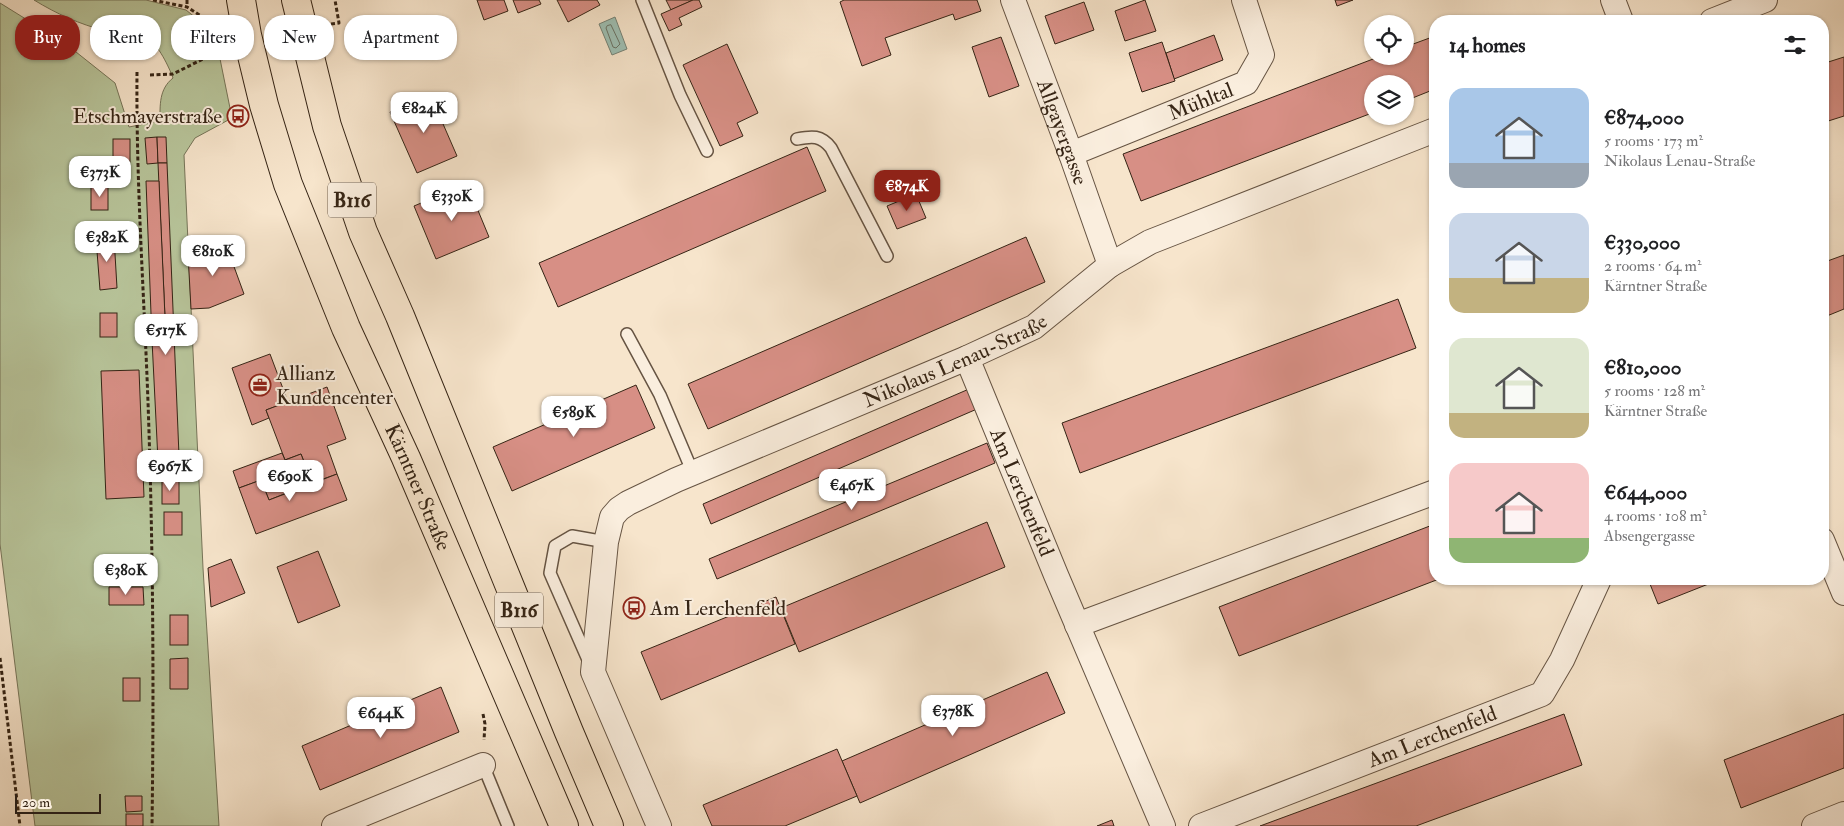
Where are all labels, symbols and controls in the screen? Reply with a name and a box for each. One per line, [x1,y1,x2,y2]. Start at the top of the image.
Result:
chip: Buy [15,15,80,60]
chip: Rent [90,15,161,60]
chip: Filters [171,15,254,60]
chip: New [264,15,334,60]
chip: Apartment [344,15,457,60]
map controls [1364,15,1414,125]
button: locate [1364,15,1414,65]
icon: filters [1781,31,1809,59]
text: 14 homes [1449,32,1526,59]
street label: Allgayergasse [1030,75,1094,189]
button: layers [1364,75,1414,125]
street label: Mühltal [1164,76,1238,127]
pin: €824K [389,92,459,134]
text: €824K [402,98,446,118]
place label: Etschmayerstraße [72,103,222,130]
bus stop icon: Etschmayerstraße [226,104,250,128]
text: €874,000 [1604,104,1684,131]
icon: home [1489,108,1549,168]
text: 5 rooms · 173 m² [1604,131,1703,151]
text: Nikolaus Lenau-Straße [1604,151,1755,171]
pin: €373K [65,156,135,198]
text: €373K [80,162,120,182]
pin: €874K [872,170,942,212]
text: €874K [885,176,929,196]
pin: €330K [417,180,487,222]
road number: B116 [328,182,376,218]
text: €330K [431,186,473,206]
pin: €382K [72,220,142,263]
text: €382K [86,227,128,247]
text: €330,000 [1604,229,1680,256]
icon: home [1489,233,1549,293]
pin: €810K [178,234,248,277]
text: €810K [192,241,234,261]
text: 2 rooms · 64 m² [1604,256,1702,276]
text: Kärntner Straße [1604,276,1707,296]
street label: Nikolaus Lenau-Straße [859,308,1053,414]
pin: €517K [131,314,201,356]
text: €517K [146,320,186,340]
text: €810,000 [1604,354,1682,381]
icon: home [1489,358,1549,418]
place label: Allianz Kundencenter [275,360,393,411]
office icon: Allianz Kundencenter [248,373,272,397]
text: 5 rooms · 128 m² [1604,381,1705,401]
pin: €589K [539,396,609,438]
text: Kärntner Straße [1604,401,1707,421]
text: €589K [552,402,596,422]
street label: Kärntner Straße [378,420,457,555]
street label: Am Lerchenfeld [983,423,1060,561]
pin: €967K [135,450,205,492]
text: €967K [148,456,192,476]
pin: €690K [255,460,325,502]
text: €690K [267,466,313,486]
pin: €467K [817,468,887,511]
text: €467K [830,475,874,495]
text: €644,000 [1604,479,1687,506]
icon: home [1489,483,1549,543]
text: 4 rooms · 108 m² [1604,506,1707,526]
text: Absengergasse [1604,526,1695,546]
pin: €380K [91,554,161,596]
text: €380K [105,560,147,580]
road number: B116 [495,592,543,628]
place label: Am Lerchenfeld [649,595,787,622]
bus stop icon: Am Lerchenfeld [622,596,646,620]
pin: €378K [918,694,988,737]
pin: €644K [346,696,416,739]
street label: Am Lerchenfeld [1363,700,1501,774]
text: €378K [932,701,974,721]
text: €644K [358,703,404,723]
scale bar [15,791,101,814]
text: 20 m [22,794,50,811]

